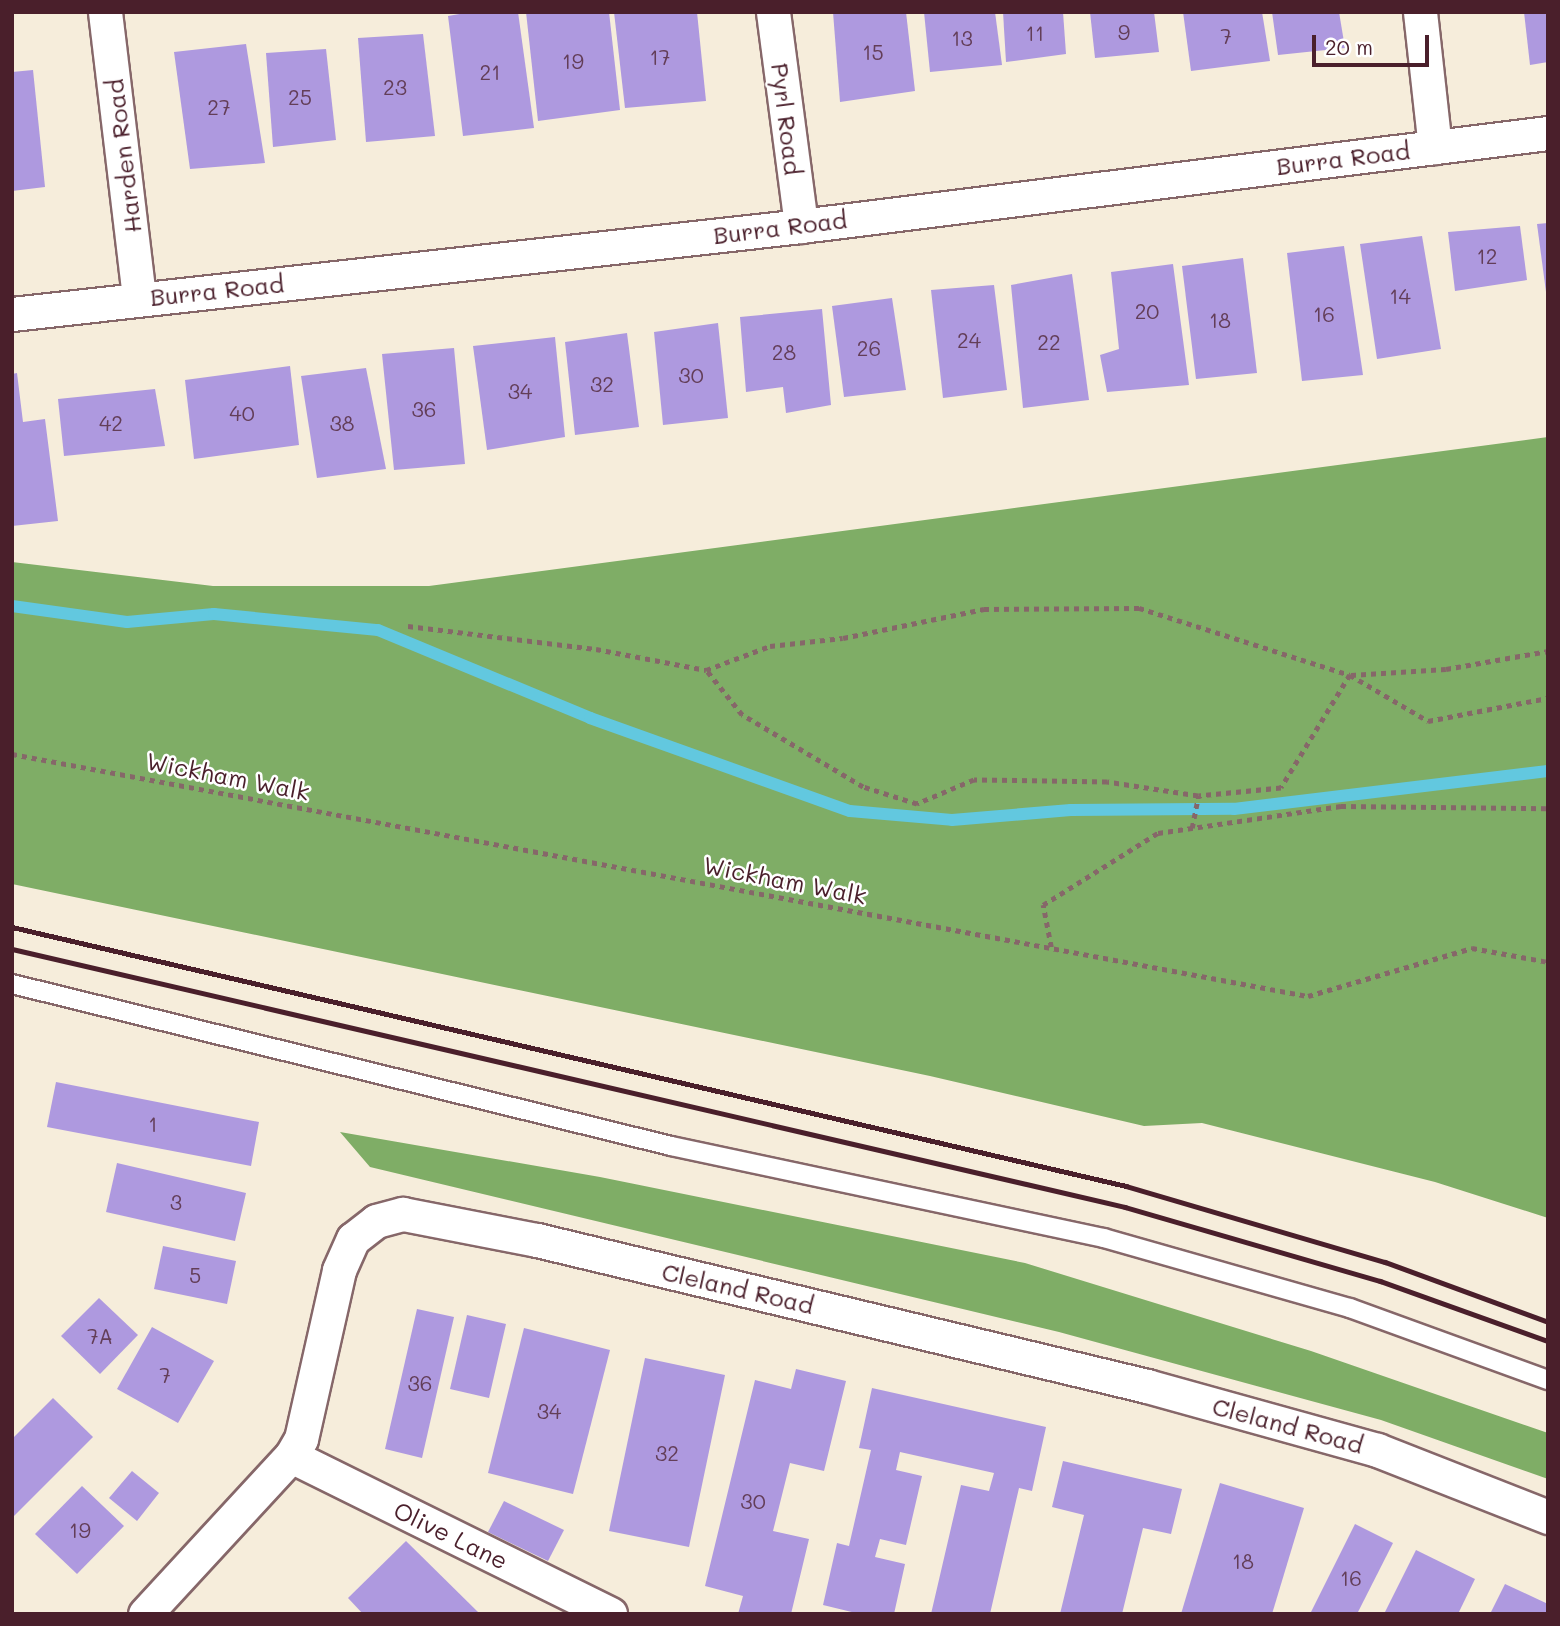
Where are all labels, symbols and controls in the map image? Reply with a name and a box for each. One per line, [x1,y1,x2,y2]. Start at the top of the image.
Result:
house number: 9 [1118,19,1130,45]
house number: 11 [1026,20,1044,46]
scale bar [1315,21,1432,65]
house number: 7 [1220,23,1232,49]
house number: 13 [951,25,973,51]
text: 20 m [1325,33,1373,60]
house number: 15 [862,39,884,65]
house number: 17 [649,44,671,70]
house number: 19 [562,48,584,74]
house number: 21 [479,59,501,85]
street label: Pyrl Road [766,61,808,177]
house number: 23 [383,74,407,100]
street label: Harden Road [99,77,147,235]
house number: 25 [288,84,312,110]
house number: 27 [207,94,231,120]
street label: Burra Road [1274,136,1412,180]
street label: Burra Road [711,205,849,249]
house number: 12 [1476,243,1498,269]
street label: Burra Road [149,269,285,311]
house number: 14 [1389,283,1411,309]
house number: 20 [1135,298,1159,324]
house number: 16 [1313,301,1335,327]
house number: 18 [1209,307,1231,333]
house number: 24 [957,327,981,353]
house number: 22 [1037,329,1061,355]
house number: 26 [857,335,881,361]
house number: 28 [772,339,796,365]
house number: 30 [678,362,704,388]
house number: 32 [590,371,614,397]
house number: 34 [508,378,532,404]
house number: 36 [412,396,436,422]
house number: 40 [229,400,255,426]
house number: 42 [99,410,123,436]
house number: 38 [329,410,355,436]
street label: Wickham Walk [144,746,312,806]
street label: Wickham Walk [701,850,869,910]
house number: 1 [148,1111,158,1137]
house number: 3 [170,1189,182,1215]
street label: Cleland Road [659,1257,817,1319]
house number: 5 [189,1262,201,1288]
house number: 7A [87,1323,113,1349]
house number: 7 [159,1362,171,1388]
house number: 36 [408,1370,432,1396]
street label: Cleland Road [1209,1391,1367,1459]
house number: 34 [537,1398,561,1424]
house number: 32 [655,1440,679,1466]
house number: 30 [740,1488,766,1514]
street label: Olive Lane [389,1495,513,1575]
house number: 19 [69,1517,91,1543]
house number: 18 [1232,1548,1254,1574]
house number: 16 [1340,1565,1362,1591]

